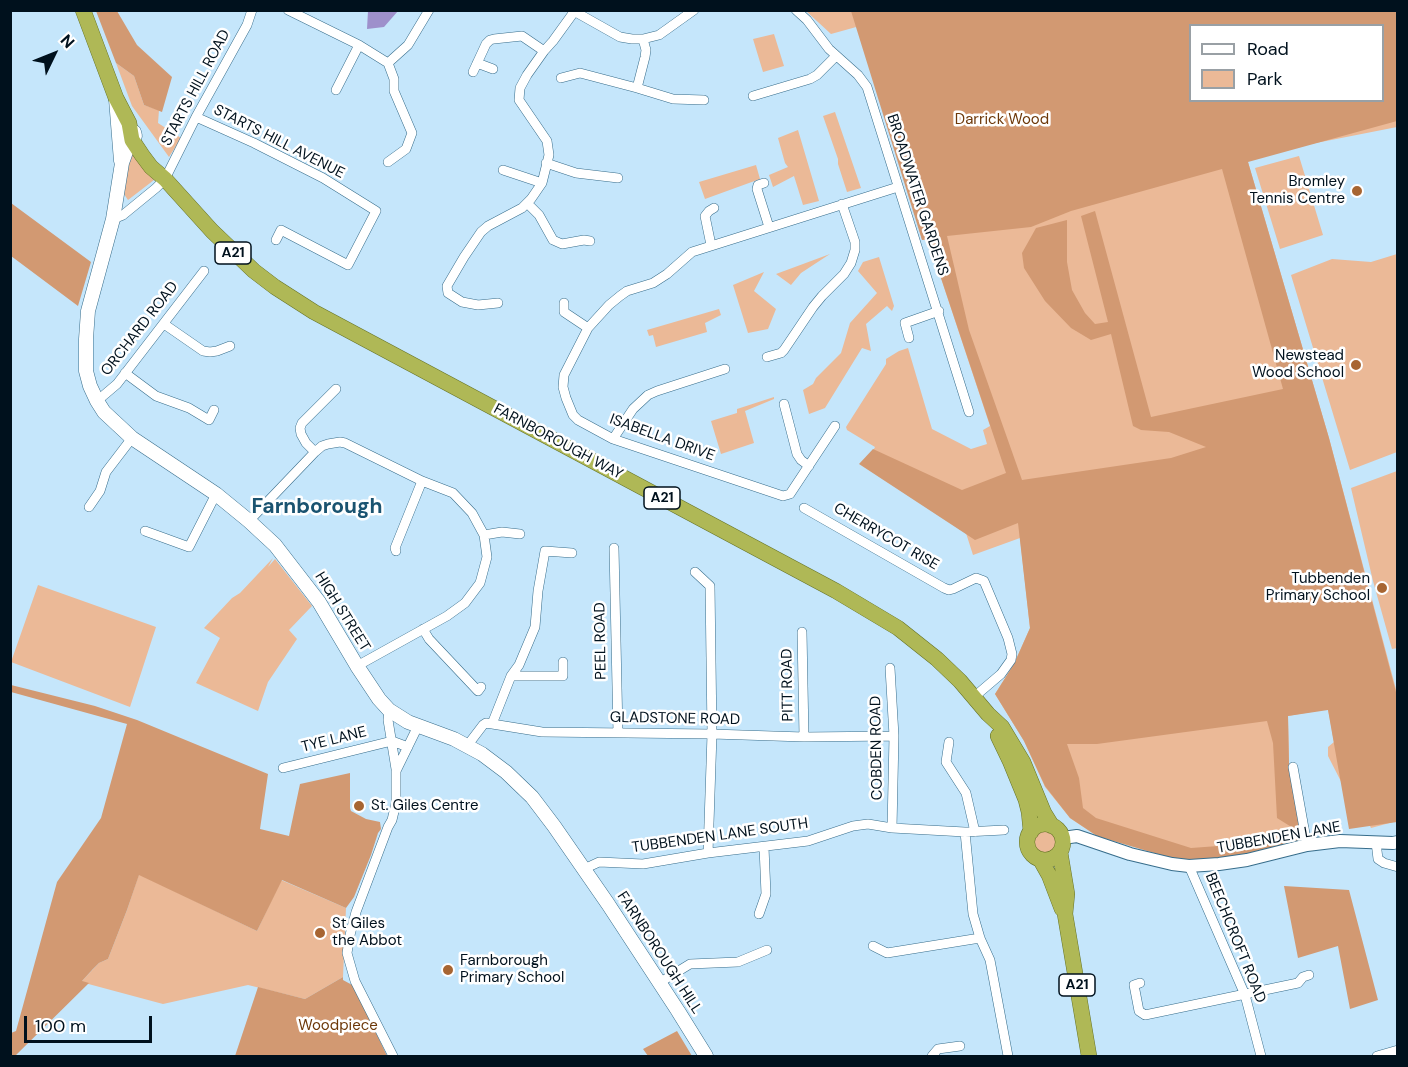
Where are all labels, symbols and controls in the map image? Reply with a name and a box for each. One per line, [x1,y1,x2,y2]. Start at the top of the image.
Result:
north arrow [24,24,84,84]
legend [1189,24,1384,102]
street label: STARTS HILL ROAD [158,27,234,149]
text: N [56,30,79,53]
text: Road [1247,37,1289,61]
text: Park [1247,67,1283,91]
street label: STARTS HILL AVENUE [210,101,348,183]
park label: Darrick Wood [955,111,1049,129]
street label: BROADWATER GARDENS [882,112,952,278]
place label: Bromley Tennis Centre [1250,173,1345,208]
marker: Bromley Tennis Centre [1350,184,1364,198]
road number: A21 [215,242,251,264]
street label: ORCHARD ROAD [98,278,182,380]
place label: Newstead Wood School [1252,347,1344,382]
marker: Newstead Wood School [1349,358,1363,372]
street label: FARNBOROUGH WAY [490,400,626,484]
street label: ISABELLA DRIVE [607,411,717,465]
road number: A21 [644,487,680,509]
district label: Farnborough [252,494,382,520]
street label: CHERRYCOT RISE [830,500,942,574]
street label: HIGH STREET [310,569,374,655]
place label: Tubbenden Primary School [1266,570,1370,605]
marker: Tubbenden Primary School [1375,581,1389,595]
street label: PEEL ROAD [591,602,611,680]
street label: PITT ROAD [778,648,798,722]
street label: COBDEN ROAD [867,696,887,800]
street label: GLADSTONE ROAD [610,709,740,729]
street label: TYE LANE [300,723,368,757]
place label: St. Giles Centre [371,797,478,815]
marker: St. Giles Centre [352,799,366,813]
street label: TUBBENDEN LANE SOUTH [631,815,809,857]
street label: TUBBENDEN LANE [1216,818,1342,858]
street label: BEECHCROFT ROAD [1201,870,1269,1006]
street label: FARNBOROUGH HILL [613,888,705,1018]
place label: St Giles the Abbot [332,915,402,950]
marker: St Giles the Abbot [313,926,327,940]
place label: Farnborough Primary School [460,952,564,987]
marker: Farnborough Primary School [441,963,455,977]
road number: A21 [1059,974,1095,996]
scale bar [27,1004,154,1042]
text: 100 m [35,1014,86,1038]
park label: Woodpiece [298,1017,378,1035]

